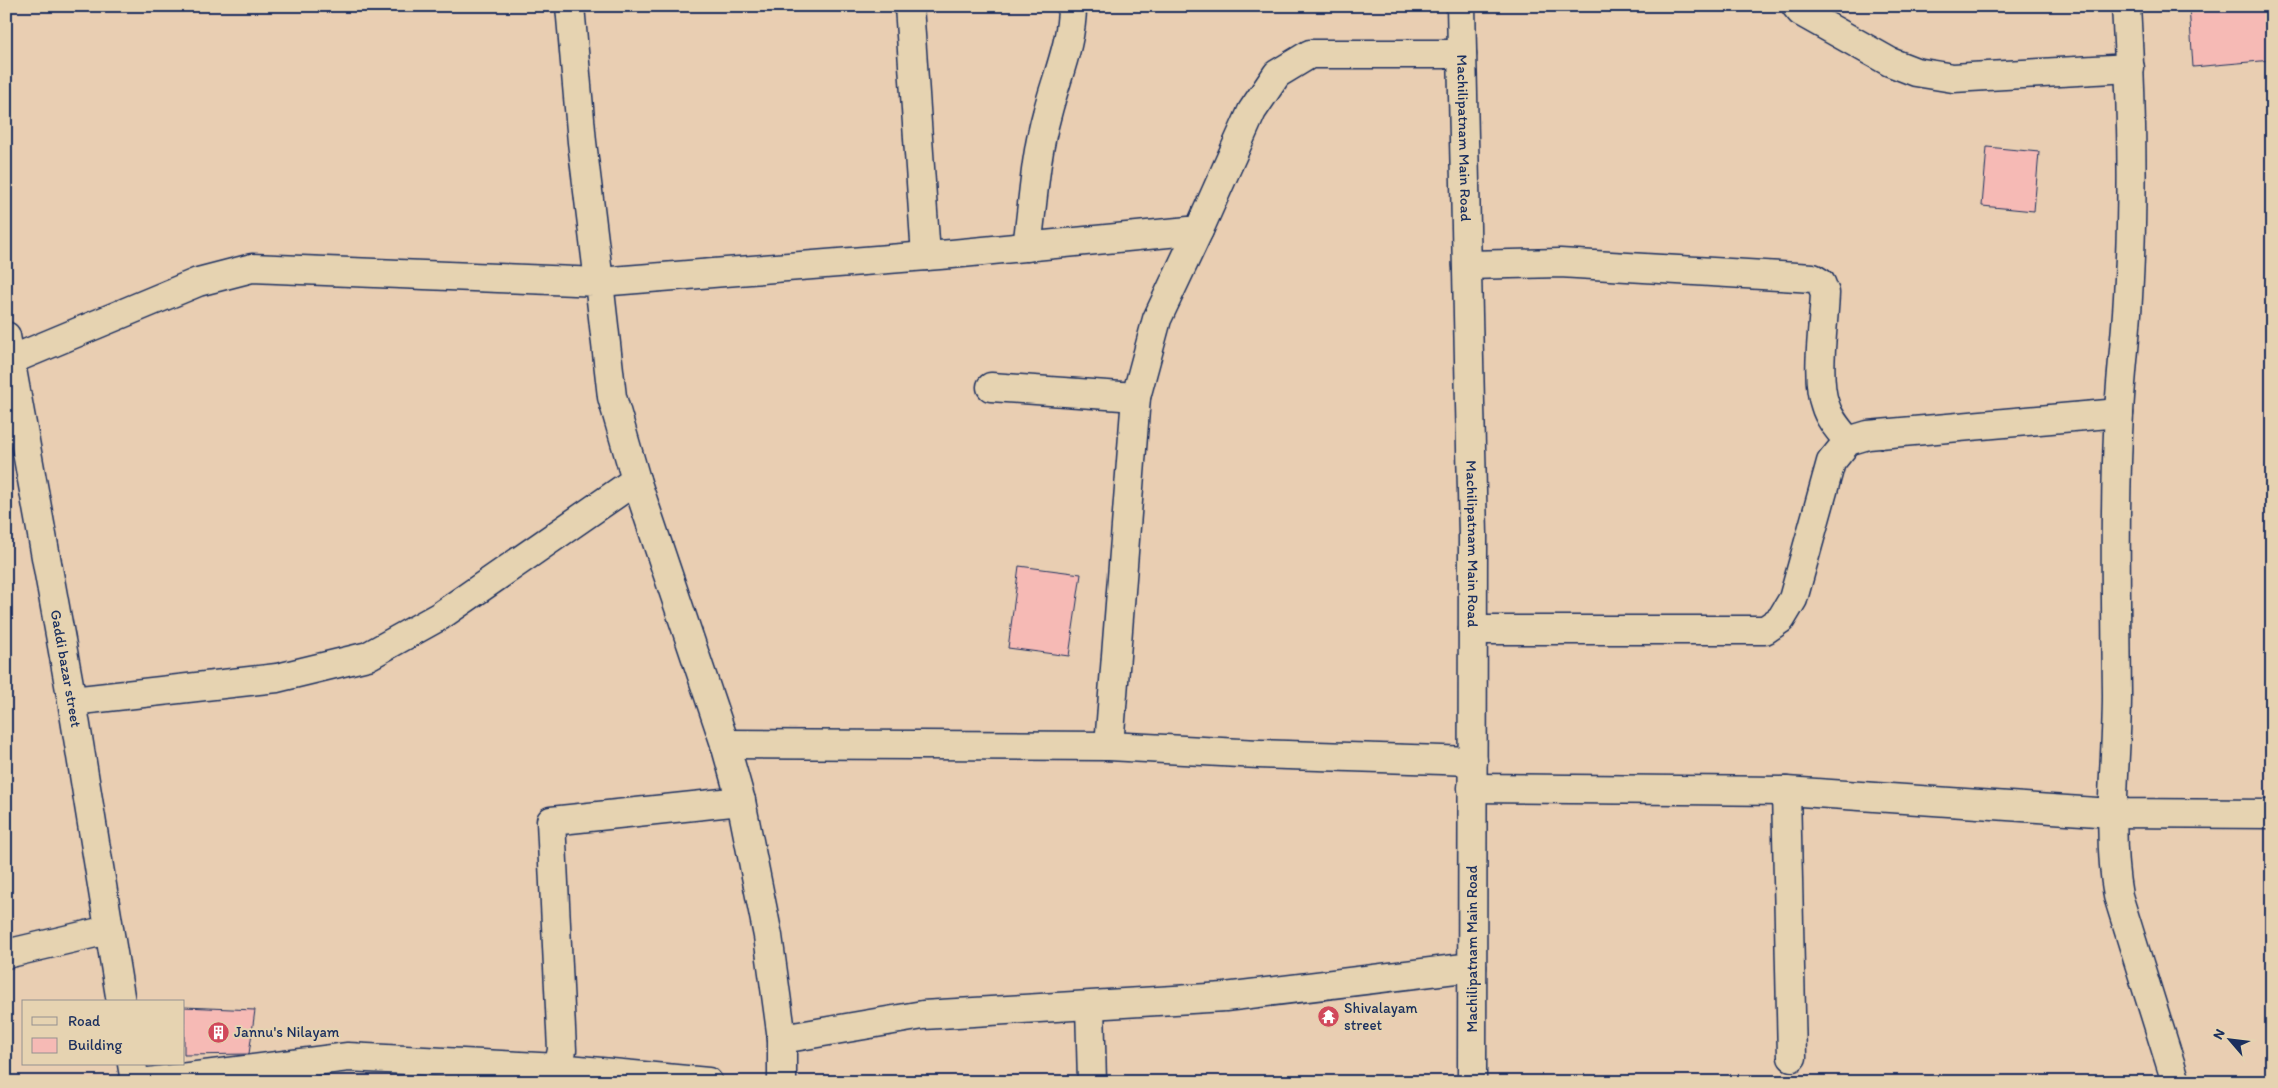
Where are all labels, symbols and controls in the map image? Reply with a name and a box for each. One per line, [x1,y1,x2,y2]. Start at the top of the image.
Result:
street label: Machilipatnam Main Road [1453,54,1475,222]
street label: Machilipatnam Main Road [1462,460,1482,628]
street label: Gaddi bazar street [47,608,85,729]
street label: Machilipatnam Main Road [1463,865,1481,1033]
place label: Shivalayam street [1344,999,1418,1034]
legend [22,1000,185,1066]
temple icon: Shivalayam street [1316,1005,1340,1029]
text: Road [68,1012,101,1030]
north arrow [2206,1016,2256,1066]
building icon: Jannu's Nilayam [206,1020,230,1044]
place label: Jannu's Nilayam [234,1023,340,1041]
text: N [2209,1026,2229,1042]
text: Building [68,1036,122,1054]

